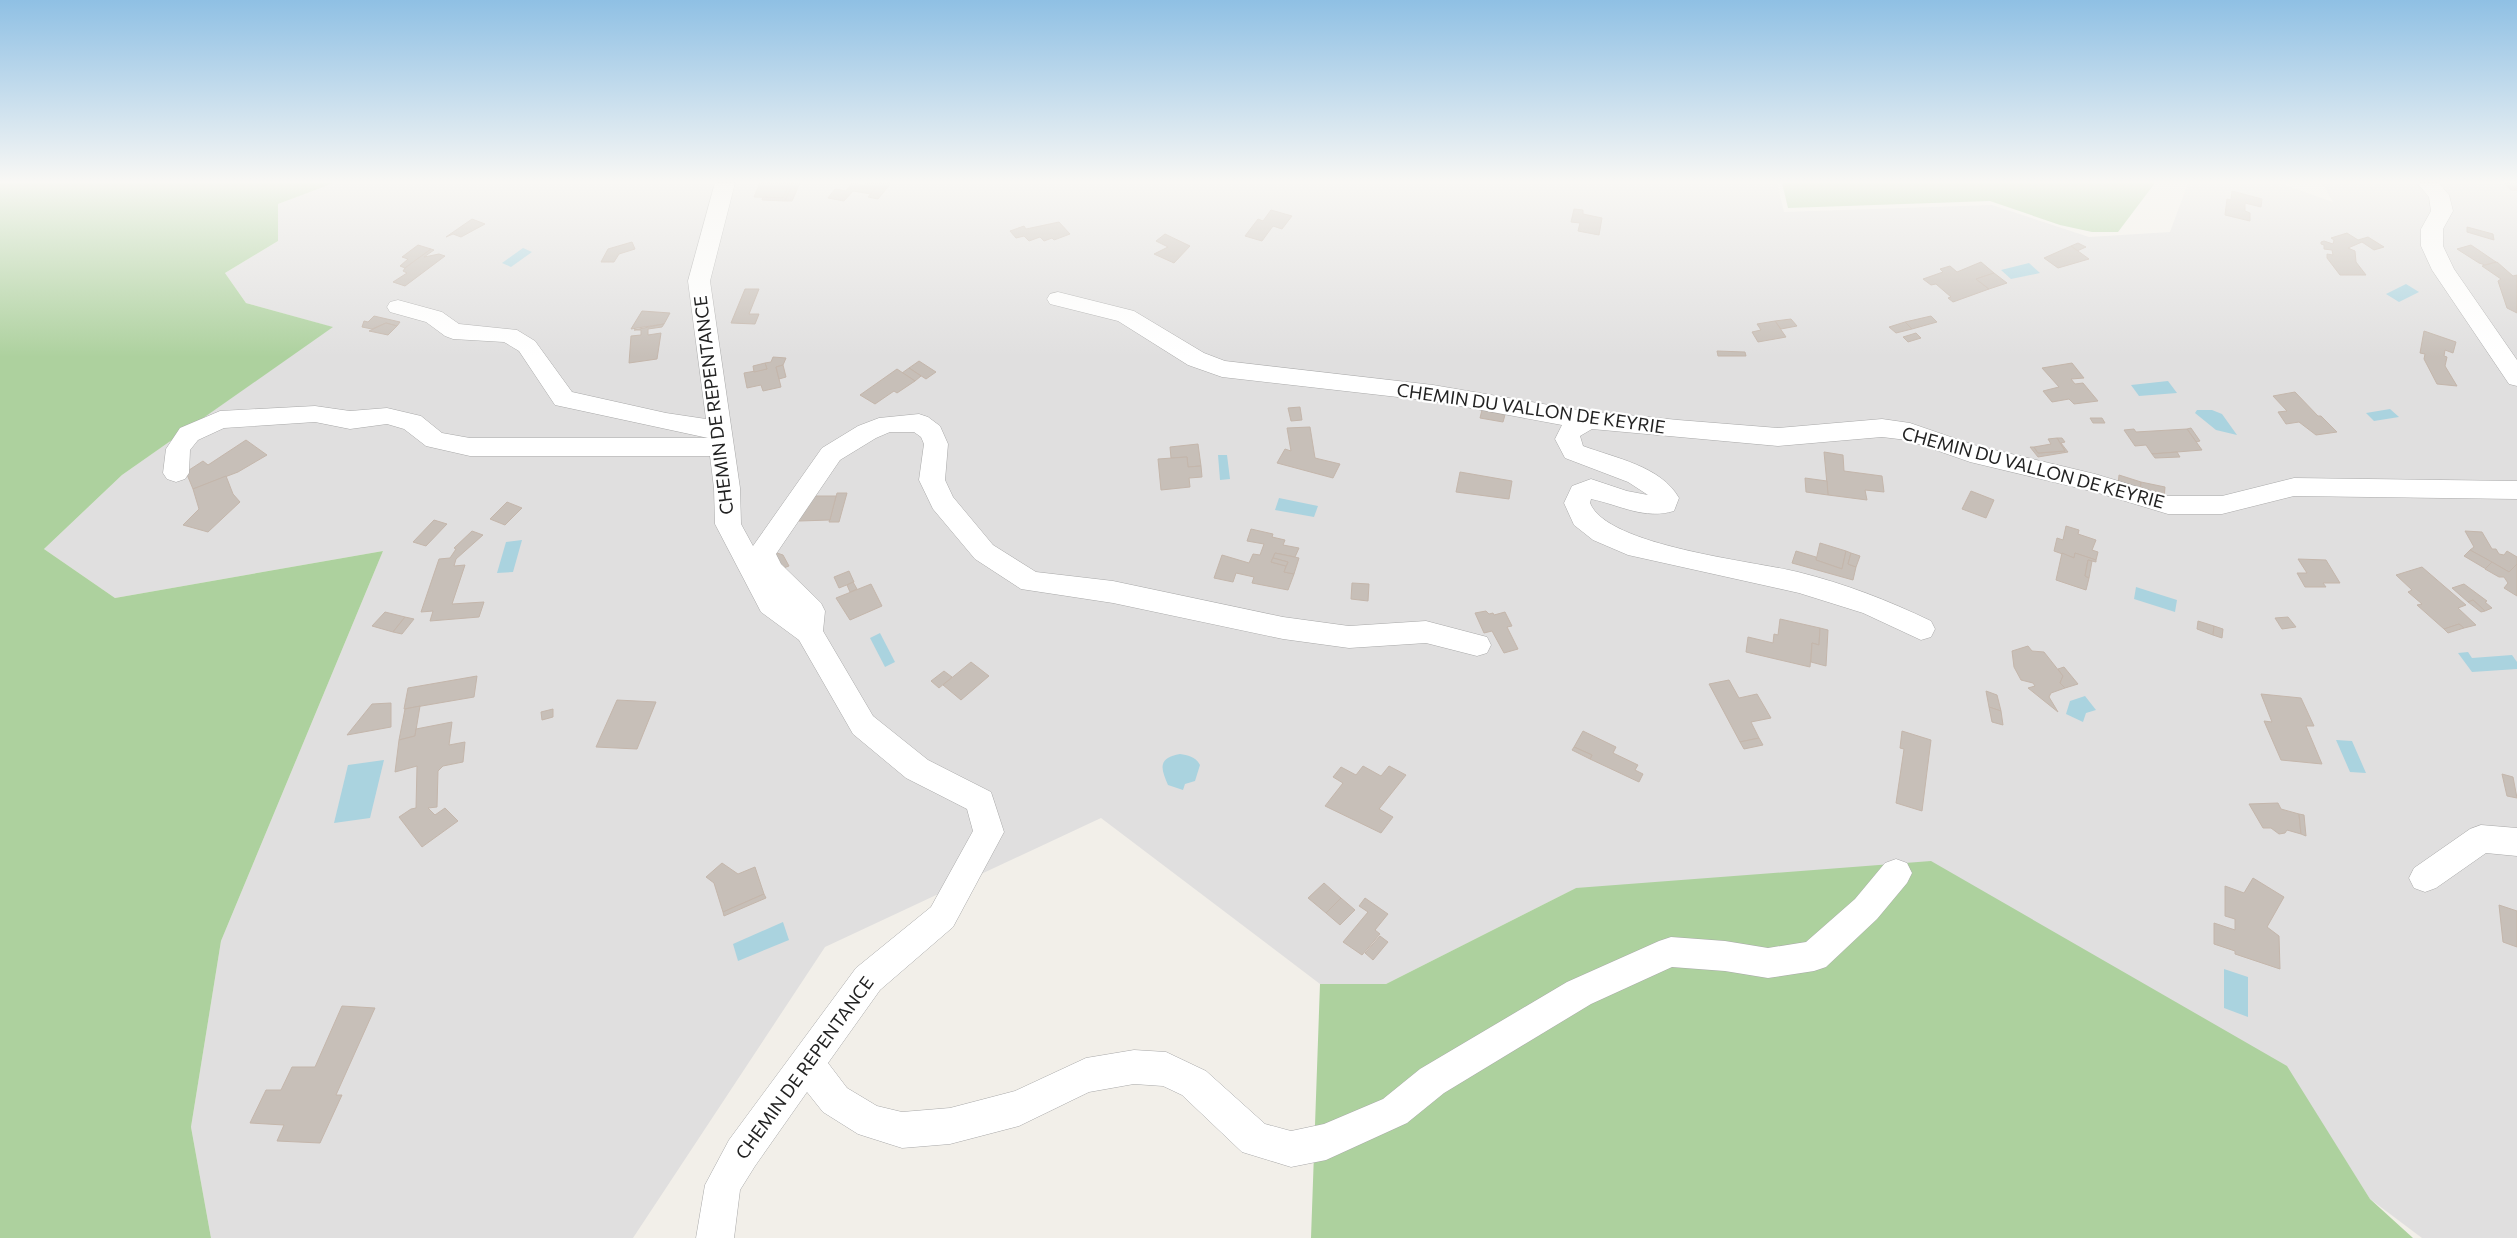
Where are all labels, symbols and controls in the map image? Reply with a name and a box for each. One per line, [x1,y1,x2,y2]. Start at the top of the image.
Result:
street label: CHEMIN DE REPENTANCE [689,294,737,516]
street label: CHEMIN DU VALLON DE KEYRIE [1396,378,1667,438]
street label: CHEMIN DU VALLON DE KEYRIE [1900,421,2167,513]
street label: CHEMIN DE REPENTANCE [731,972,878,1163]

